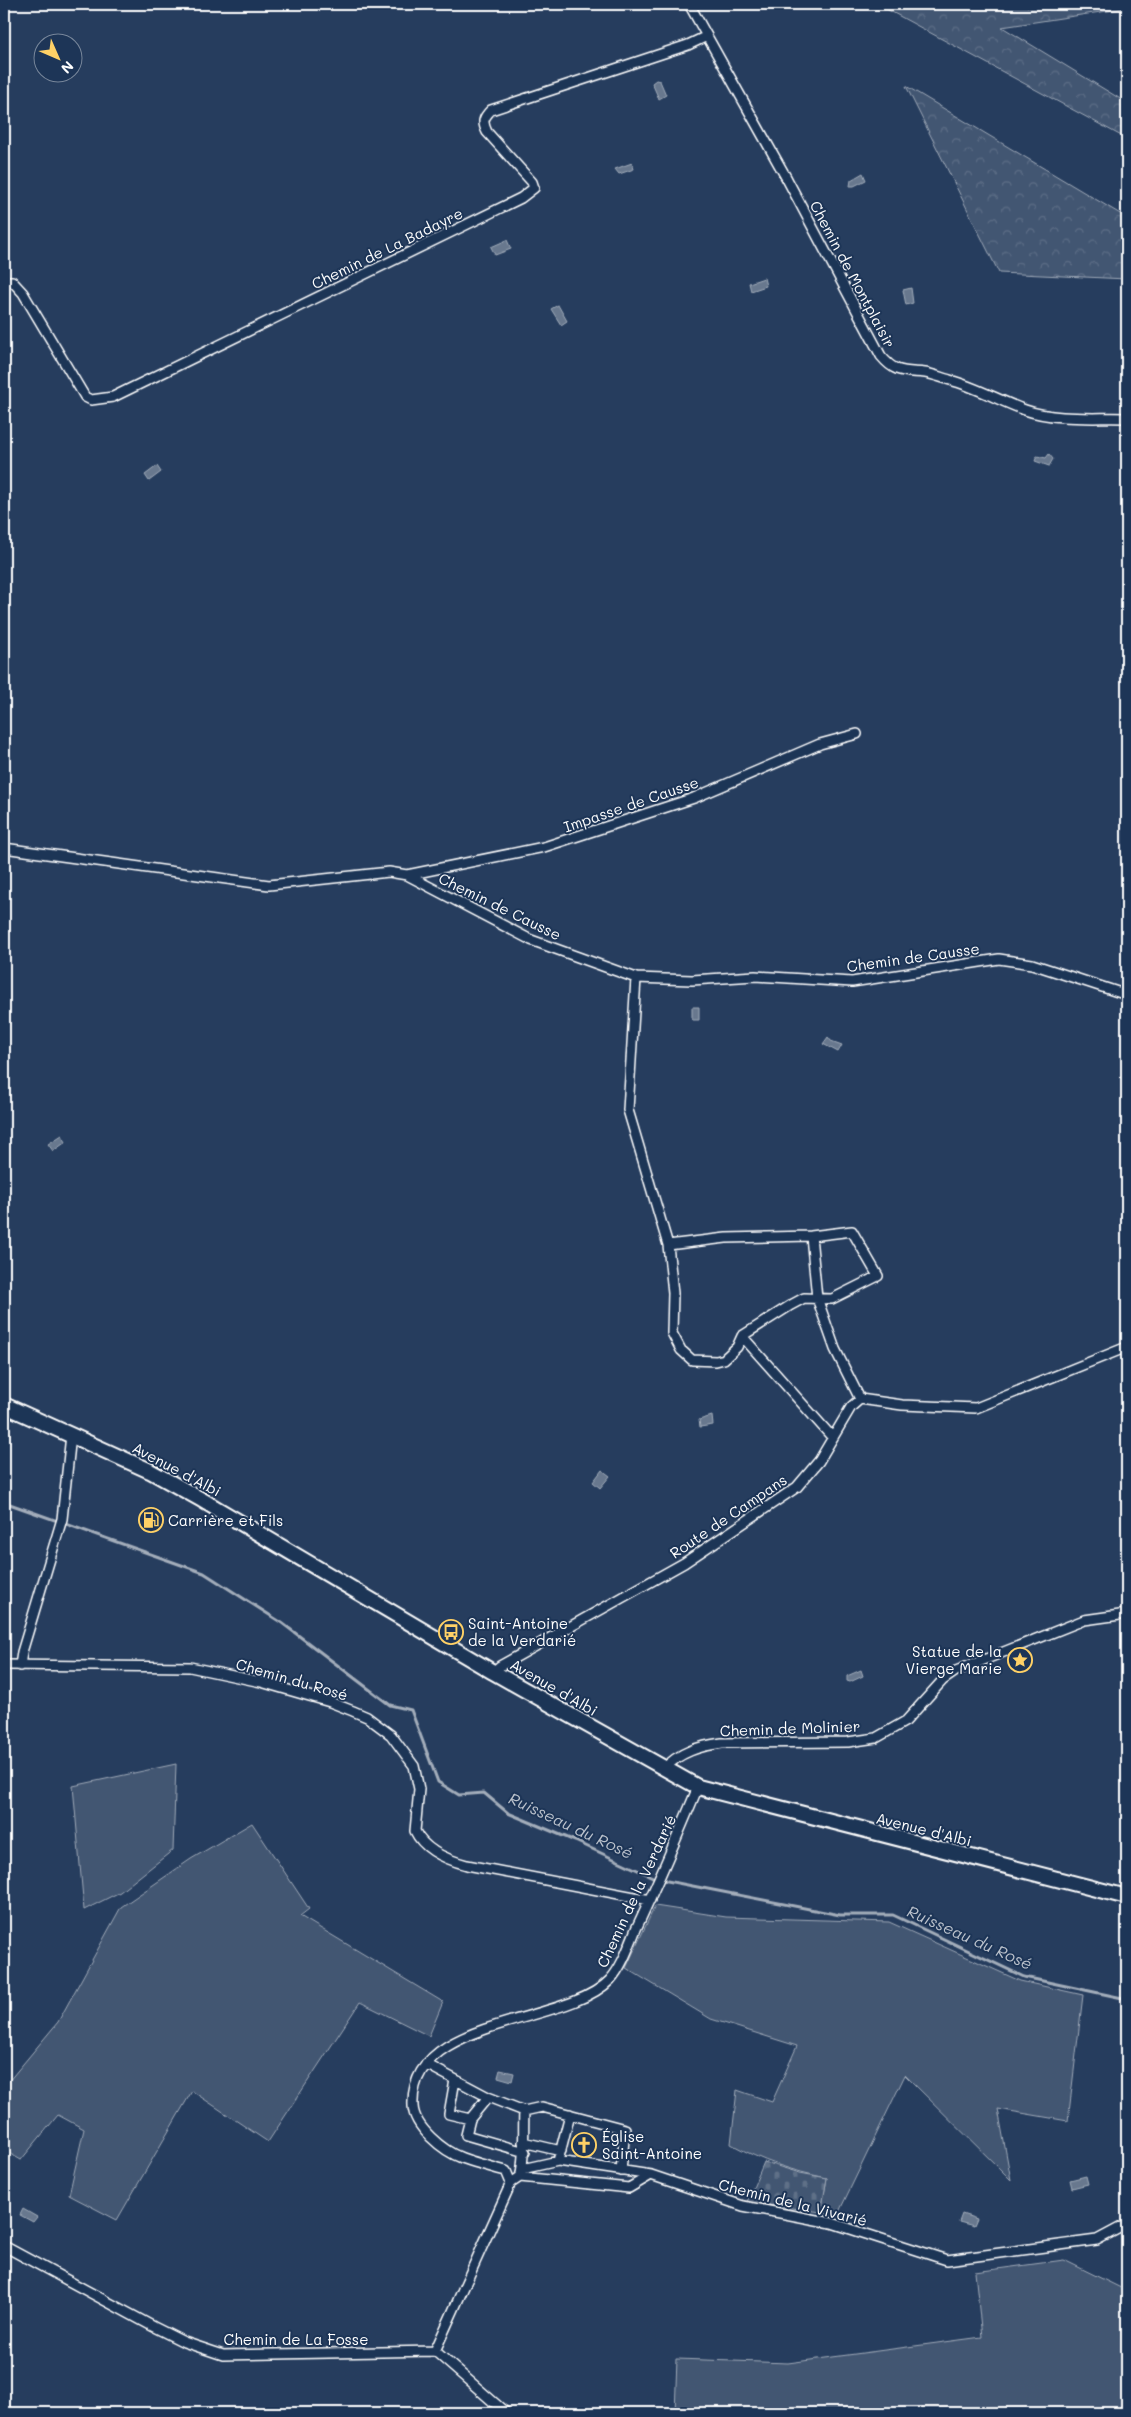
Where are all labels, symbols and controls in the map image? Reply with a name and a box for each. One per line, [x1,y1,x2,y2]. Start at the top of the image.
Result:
north arrow [32,32,82,82]
text: N [57,57,78,78]
street label: Chemin de Montplaisir [806,197,900,351]
street label: Chemin de La Badayre [308,203,466,293]
street label: Impasse de Causse [561,772,701,836]
street label: Chemin de Causse [435,868,565,944]
street label: Chemin de Causse [845,938,981,976]
street label: Avenue d'Albi [129,1437,225,1501]
street label: Route de Campans [666,1469,790,1563]
fuel station icon: Carrière et Fils [138,1507,164,1533]
place label: Carrière et Fils [168,1510,283,1530]
place label: Saint-Antoine de la Verdarié [468,1613,576,1650]
bus stop icon: Saint-Antoine de la Verdarié [438,1619,464,1645]
place label: Statue de la Vierge Marie [905,1641,1002,1678]
place icon: Statue de la Vierge Marie [1007,1647,1033,1673]
street label: Chemin du Rosé [234,1653,350,1705]
street label: Avenue d'Albi [507,1654,601,1720]
street label: Chemin de Molinier [719,1716,861,1740]
water label: Ruisseau du Rosé [506,1787,637,1863]
street label: Avenue d'Albi [874,1807,974,1851]
street label: Chemin de la Verdarié [592,1811,680,1971]
water label: Ruisseau du Rosé [904,1900,1036,1974]
place label: Église Saint-Antoine [602,2126,702,2163]
church icon: Église Saint-Antoine [571,2132,597,2158]
street label: Chemin de la Vivarié [717,2174,869,2230]
street label: Chemin de La Fosse [224,2329,368,2349]

